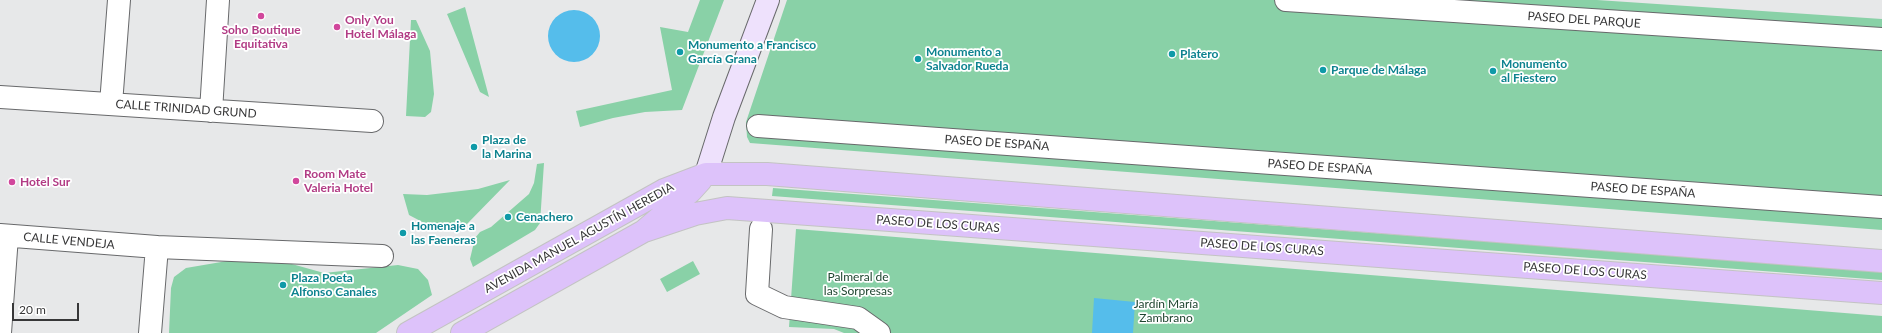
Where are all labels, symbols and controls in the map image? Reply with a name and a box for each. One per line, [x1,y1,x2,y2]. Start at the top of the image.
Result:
street label: PASEO DEL PARQUE [1527,9,1641,31]
marker: Soho Boutique Equitativa [256,11,266,21]
place label: Only You Hotel Málaga [345,13,416,41]
marker: Only You Hotel Málaga [332,22,342,32]
place label: Soho Boutique Equitativa [221,23,301,51]
place label: Monumento a Francisco García Grana [688,38,816,66]
place label: Monumento a Salvador Rueda [926,45,1008,73]
marker: Monumento a Francisco García Grana [675,47,685,57]
place label: Platero [1180,47,1218,61]
marker: Platero [1167,49,1177,59]
marker: Monumento a Salvador Rueda [913,54,923,64]
place label: Monumento al Fiestero [1501,57,1567,85]
place label: Parque de Málaga [1331,63,1426,77]
marker: Parque de Málaga [1318,65,1328,75]
marker: Monumento al Fiestero [1488,66,1498,76]
street label: CALLE TRINIDAD GRUND [115,97,257,121]
street label: PASEO DE ESPAÑA [944,132,1050,154]
place label: Plaza de la Marina [482,133,532,161]
marker: Plaza de la Marina [469,142,479,152]
street label: PASEO DE ESPAÑA [1267,156,1373,178]
place label: Room Mate Valeria Hotel [304,167,373,195]
place label: Hotel Sur [20,175,70,189]
marker: Room Mate Valeria Hotel [291,176,301,186]
marker: Hotel Sur [7,177,17,187]
street label: PASEO DE ESPAÑA [1590,179,1696,201]
street label: AVENIDA MANUEL AGUSTÍN HEREDIA [482,180,676,296]
place label: Cenachero [516,210,573,224]
marker: Cenachero [503,212,513,222]
street label: PASEO DE LOS CURAS [876,213,1000,235]
place label: Homenaje a las Faeneras [411,219,476,247]
marker: Homenaje a las Faeneras [398,228,408,238]
street label: CALLE VENDEJA [23,230,115,252]
street label: PASEO DE LOS CURAS [1200,236,1324,258]
street label: PASEO DE LOS CURAS [1523,260,1647,282]
park label: Palmeral de las Sorpresas [824,270,892,298]
place label: Plaza Poeta Alfonso Canales [291,271,377,299]
marker: Plaza Poeta Alfonso Canales [278,280,288,290]
scale bar [14,295,81,321]
park label: Jardín María Zambrano [1134,297,1198,325]
text: 20 m [19,302,46,317]

